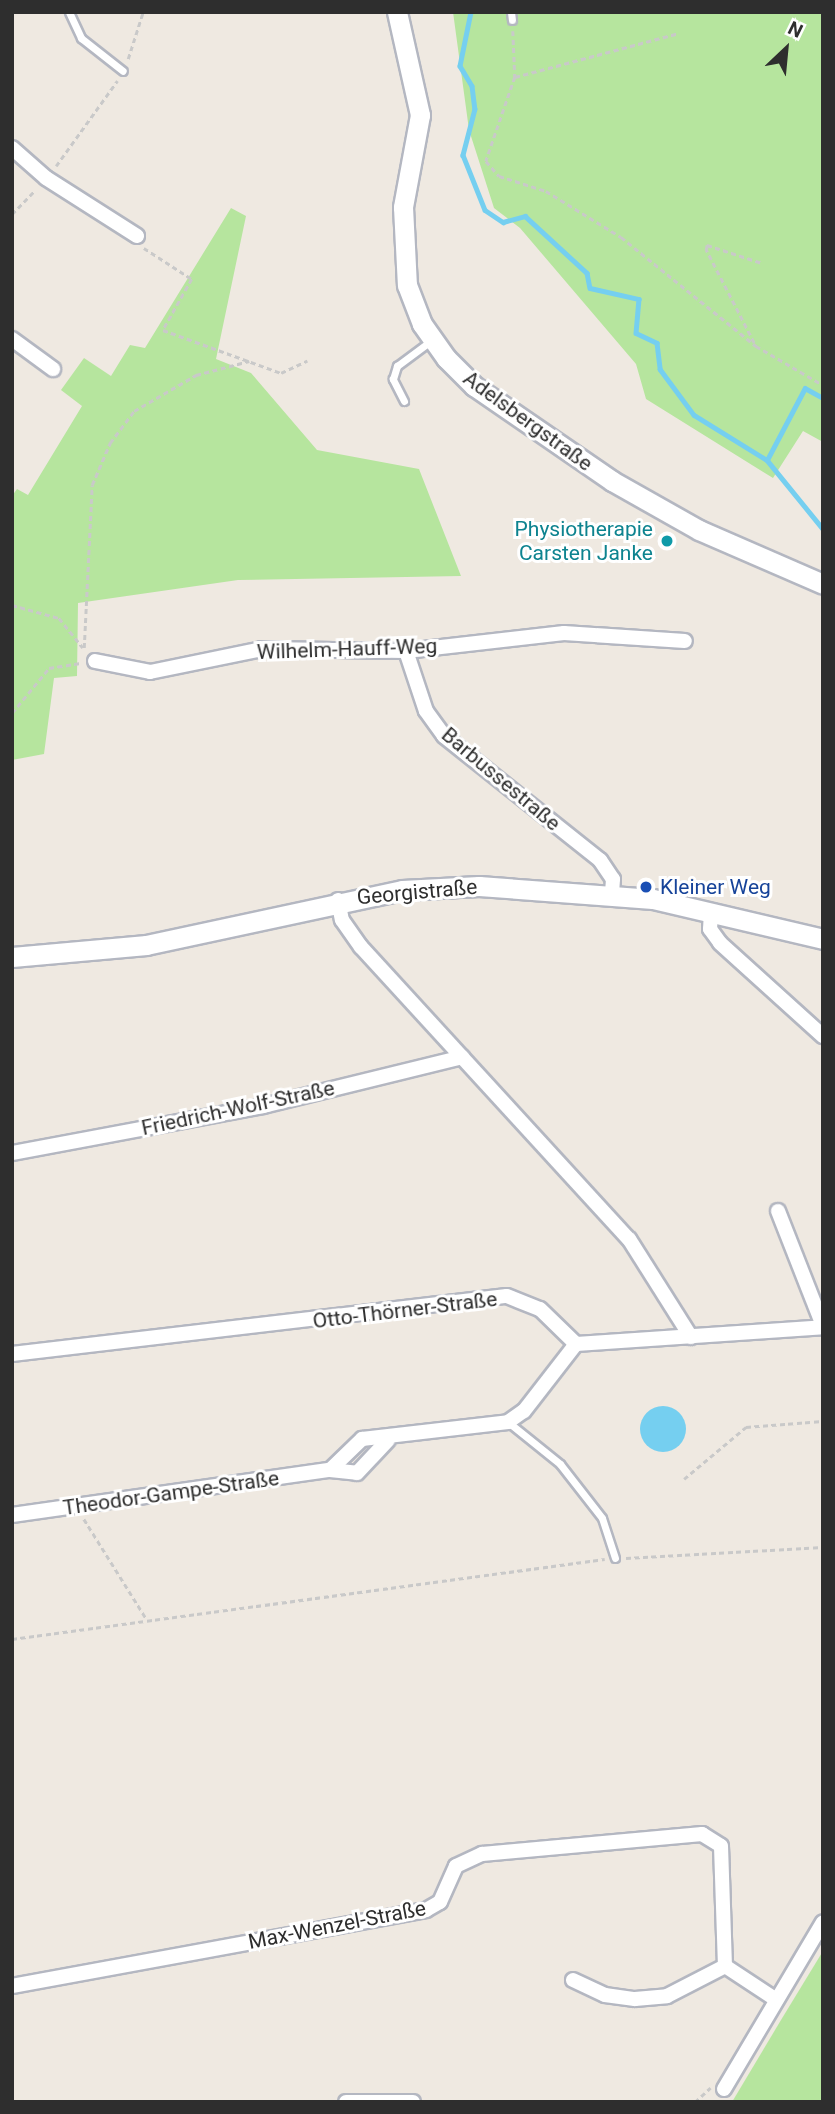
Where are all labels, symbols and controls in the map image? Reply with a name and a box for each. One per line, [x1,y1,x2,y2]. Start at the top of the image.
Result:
north arrow [751,14,821,84]
text: N [784,16,806,43]
street label: Adelsbergstraße [458,366,598,476]
place label: Physiotherapie Carsten Janke [515,516,653,566]
marker: Physiotherapie Carsten Janke [659,533,675,549]
street label: Wilhelm-Hauff-Weg [256,633,438,665]
street label: Barbussestraße [436,722,566,836]
street label: Georgistraße [356,874,478,910]
place label: Kleiner Weg [660,874,771,900]
marker: Kleiner Weg [638,879,654,895]
street label: Friedrich-Wolf-Straße [139,1075,337,1141]
street label: Otto-Thörner-Straße [311,1286,499,1334]
street label: Theodor-Gampe-Straße [61,1465,281,1521]
street label: Max-Wenzel-Straße [246,1895,428,1955]

